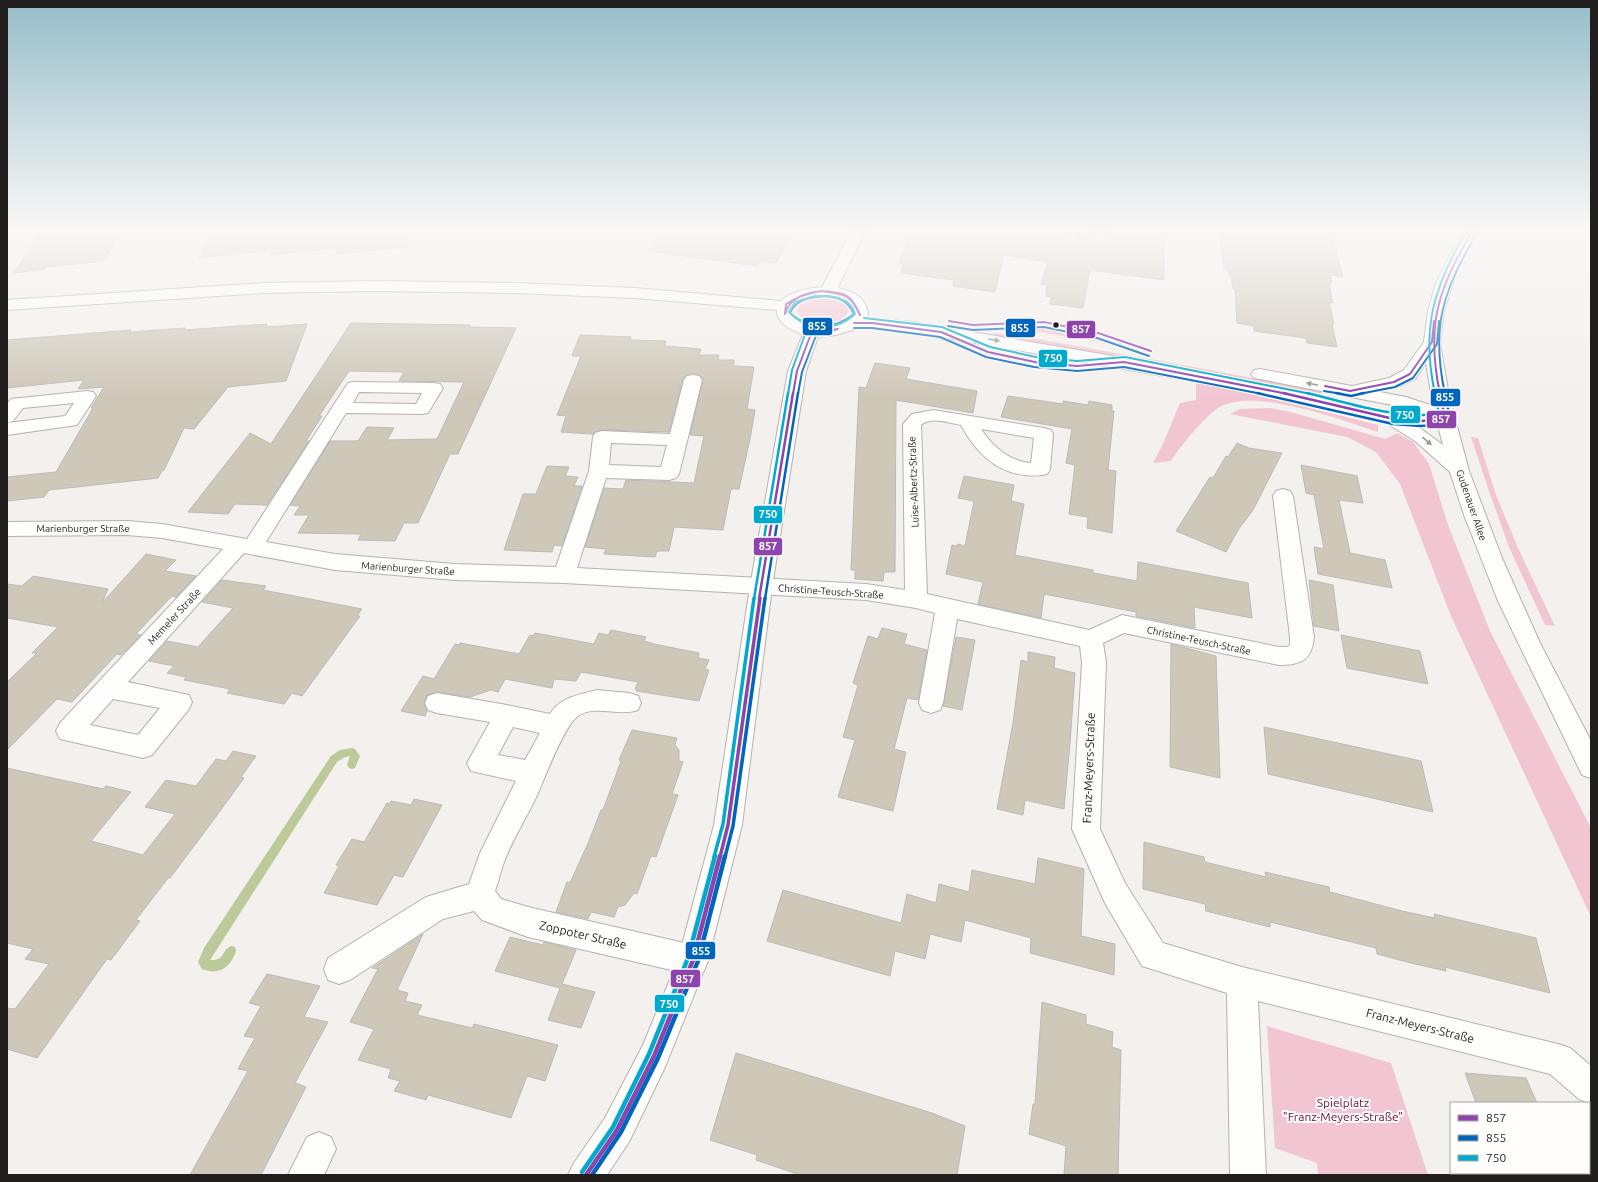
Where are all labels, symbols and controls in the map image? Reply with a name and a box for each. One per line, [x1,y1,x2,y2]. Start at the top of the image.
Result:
line badge: 855 [802,317,833,336]
line badge: 855 [1005,318,1036,338]
text: 855 [808,320,826,332]
unlabelled marker [1051,320,1061,330]
line badge: 857 [1066,320,1096,339]
text: 855 [1011,322,1029,334]
text: 857 [1072,323,1090,335]
one-way arrow [987,337,1000,343]
line badge: 750 [1038,349,1068,368]
text: 750 [1044,352,1062,364]
one-way arrow [1306,380,1318,386]
line badge: 855 [1430,388,1461,407]
text: 855 [1436,391,1454,403]
line badge: 750 [1390,405,1421,424]
text: 750 [1396,409,1414,421]
line badge: 857 [1426,410,1457,429]
text: 857 [1432,413,1450,425]
street label: Luise-Albertz-Straße [906,436,921,528]
one-way arrow [1422,436,1431,445]
street label: Gudenauer Allee [1454,468,1489,542]
line badge: 750 [753,505,783,524]
text: 750 [759,508,777,520]
street label: Marienburger Straße [36,523,130,534]
line badge: 857 [753,537,783,556]
text: 857 [759,540,777,552]
street label: Marienburger Straße [361,560,455,577]
street label: Christine-Teusch-Straße [778,582,884,601]
street label: Memeler Straße [146,586,203,647]
street label: Christine-Teusch-Straße [1146,624,1252,657]
street label: Franz-Meyers-Straße [1080,712,1097,824]
street label: Zoppoter Straße [538,918,628,951]
line badge: 855 [685,941,716,960]
text: 855 [692,945,710,957]
line badge: 857 [670,969,701,988]
text: 857 [676,973,694,985]
line badge: 750 [654,994,685,1013]
text: 750 [660,998,678,1010]
street label: Franz-Meyers-Straße [1365,1006,1475,1045]
park label: Spielplatz "Franz-Meyers-Straße" [1283,1096,1403,1123]
legend [1450,1102,1590,1174]
text: 857 [1486,1111,1506,1124]
text: 855 [1486,1131,1506,1144]
text: 750 [1486,1151,1507,1164]

